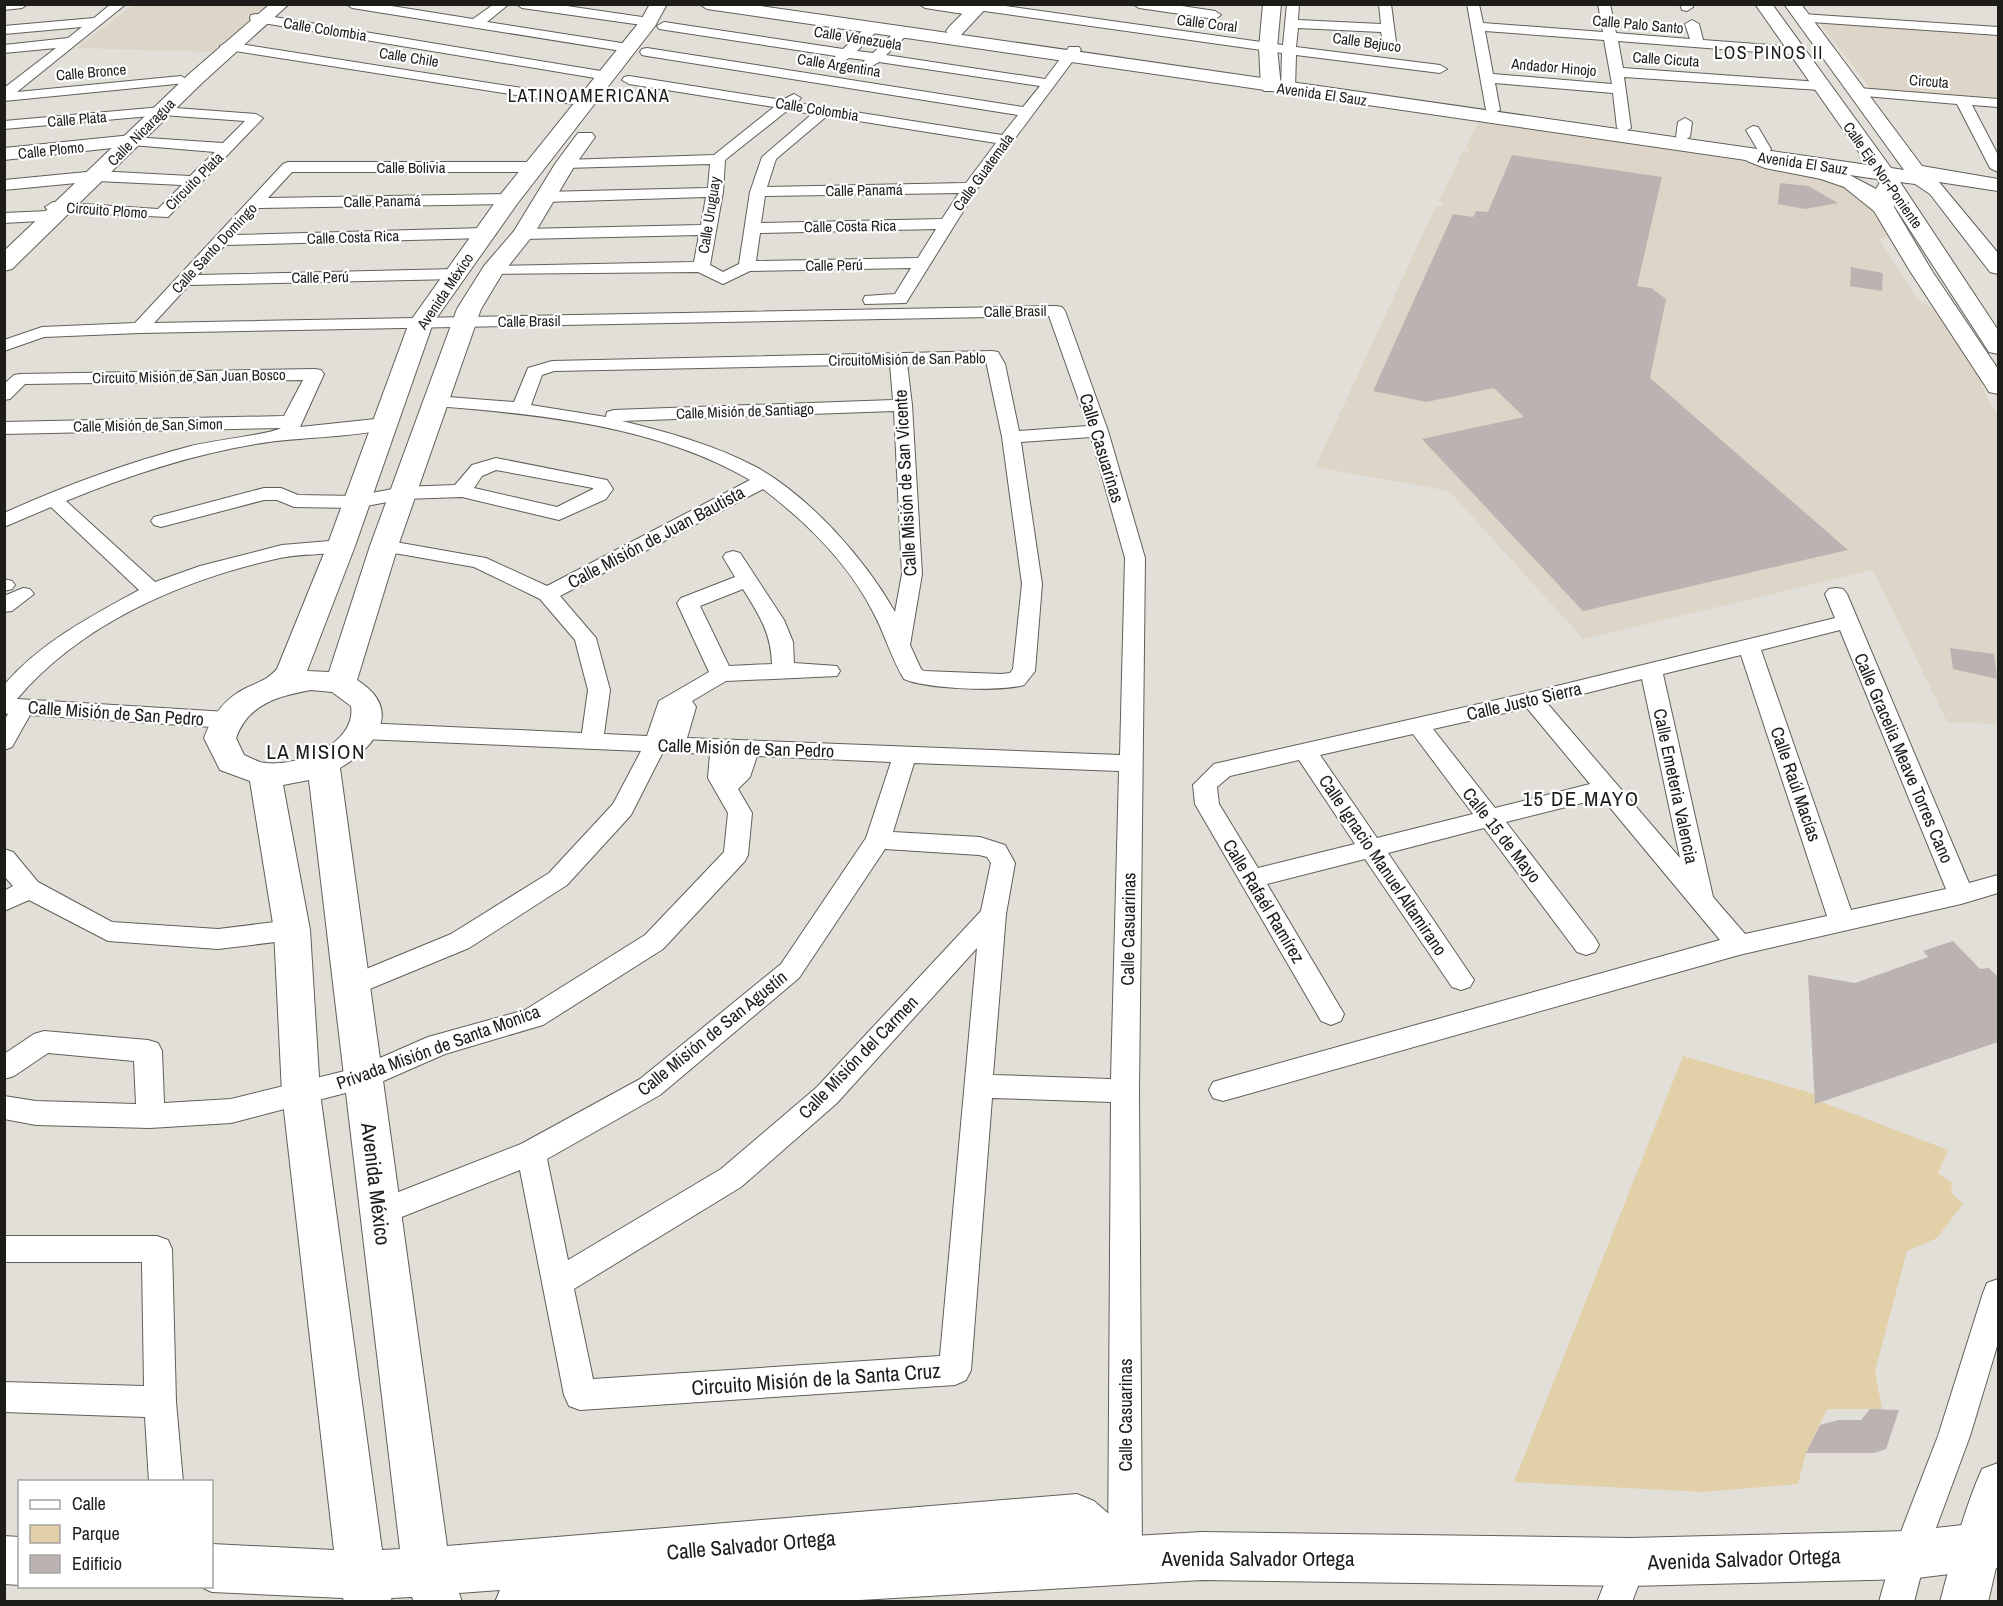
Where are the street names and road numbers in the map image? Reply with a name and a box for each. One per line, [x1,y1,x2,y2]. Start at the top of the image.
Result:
street label: Calle Coral [1176,9,1238,37]
street label: Calle Palo Santo [1591,10,1685,38]
street label: Calle Colombia [282,12,368,46]
street label: Calle Venezuela [812,21,904,55]
street label: Calle Bejuco [1331,27,1403,57]
street label: Calle Chile [378,42,441,72]
street label: Calle Cicuta [1632,46,1700,72]
street label: Calle Argentina [796,48,882,82]
street label: Andador Hinojo [1510,53,1598,81]
street label: Calle Bronce [55,58,127,86]
street label: Circuta [1908,69,1950,93]
street label: Avenida El Sauz [1275,77,1368,111]
street label: Calle Colombia [774,92,860,126]
street label: Calle Nicaragua [102,93,180,171]
street label: Calle Plata [46,106,108,132]
street label: Calle Eje Nor-Poniente [1838,117,1928,233]
street label: Calle Guatemala [948,129,1019,215]
street label: Calle Plomo [17,136,85,164]
street label: Avenida El Sauz [1756,146,1849,180]
street label: Circuito Plata [160,147,228,215]
street label: Calle Bolivia [376,157,446,178]
street label: Calle Uruguay [693,174,726,255]
street label: Calle Panamá [825,179,903,201]
street label: Calle Panamá [343,190,421,212]
street label: Circuito Plomo [66,197,148,223]
street label: Calle Santo Domingo [166,198,262,298]
street label: Calle Costa Rica [804,215,896,237]
street label: Calle Costa Rica [307,225,400,249]
street label: Avenida México [411,249,478,334]
street label: Calle Perú [805,254,863,276]
street label: Calle Perú [291,266,349,288]
street label: Calle Brasil [983,300,1047,322]
street label: Calle Brasil [497,310,561,332]
street label: CircuitoMisión de San Pablo [828,347,986,371]
street label: Circuito Misión de San Juan Bosco [92,364,286,388]
street label: Calle Misión de San Vicente [888,389,922,577]
street label: Calle Casuarinas [1073,390,1131,506]
street label: Calle Misión de Santiago [676,398,815,424]
street label: Calle Misión de San Simon [73,413,223,437]
street label: Calle Misión de Juan Bautista [563,480,749,594]
street label: Calle Gracelia Meave Torres Cano [1848,649,1960,867]
street label: Calle Justo Sierra [1464,676,1584,726]
street label: Calle Misión de San Pedro [27,694,205,732]
street label: Calle Emeteria Valencia [1647,706,1705,866]
street label: Calle Raúl Macías [1765,723,1827,845]
street label: Calle Misión de San Pedro [657,732,835,764]
street label: Calle Ignacio Manuel Altamirano [1313,770,1453,960]
street label: Calle 15 de Mayo [1457,782,1547,888]
street label: Calle Rafaél Ramírez [1217,834,1311,968]
street label: Calle Casuarinas [1115,872,1141,986]
street label: Calle Misión de San Agustín [632,965,792,1101]
street label: Calle Misión del Carmen [793,990,923,1124]
street label: Privada Misión de Santa Monica [333,998,543,1096]
street label: Avenida México [354,1120,398,1247]
street label: Circuito Misión de la Santa Cruz [690,1356,942,1402]
street label: Calle Casuarinas [1113,1358,1138,1472]
street label: Calle Salvador Ortega [665,1523,837,1567]
street label: Avenida Salvador Ortega [1646,1541,1841,1577]
street label: Avenida Salvador Ortega [1160,1544,1355,1573]

